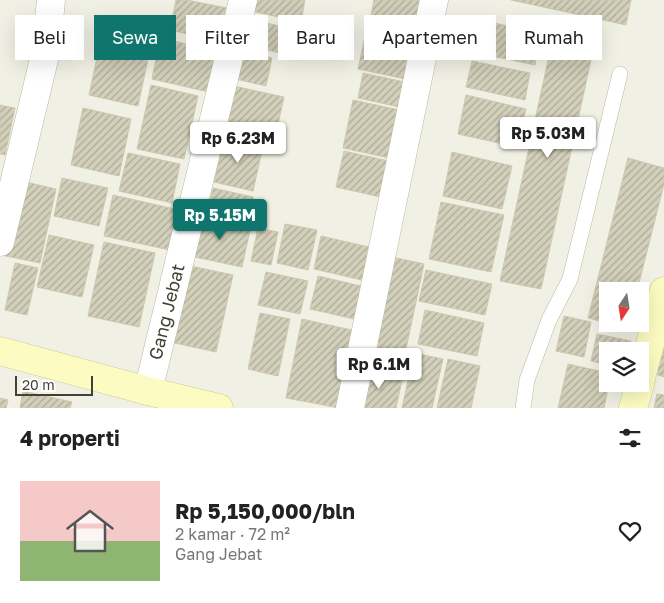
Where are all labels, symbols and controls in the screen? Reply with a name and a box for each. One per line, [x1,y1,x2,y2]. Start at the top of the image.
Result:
chip: Beli [15,15,84,60]
chip: Sewa [94,15,176,60]
chip: Filter [186,15,268,60]
chip: Baru [278,15,354,60]
chip: Apartemen [364,15,496,60]
chip: Rumah [506,15,602,60]
pin: Rp 5.03M [496,116,600,159]
pin: Rp 6.23M [186,121,290,164]
text: Rp 5.03M [511,123,585,143]
text: Rp 6.23M [201,128,275,148]
pin: Rp 5.15M [168,198,272,241]
text: Rp 5.15M [184,205,256,225]
street label: Gang Jebat [143,261,189,362]
north arrow [599,282,649,332]
map controls [599,282,649,392]
button: layers [599,342,649,392]
pin: Rp 6.1M [333,348,425,390]
text: Rp 6.1M [348,354,410,374]
scale bar [15,373,92,396]
text: 20 m [22,376,55,393]
icon: filters [616,424,644,452]
text: 4 properti [20,425,120,451]
text: Rp 5,150,000/bln [175,498,355,524]
icon: home [60,501,120,561]
icon: heart [616,517,644,545]
text: 2 kamar · 72 m² [175,524,290,544]
text: Gang Jebat [175,544,262,564]

